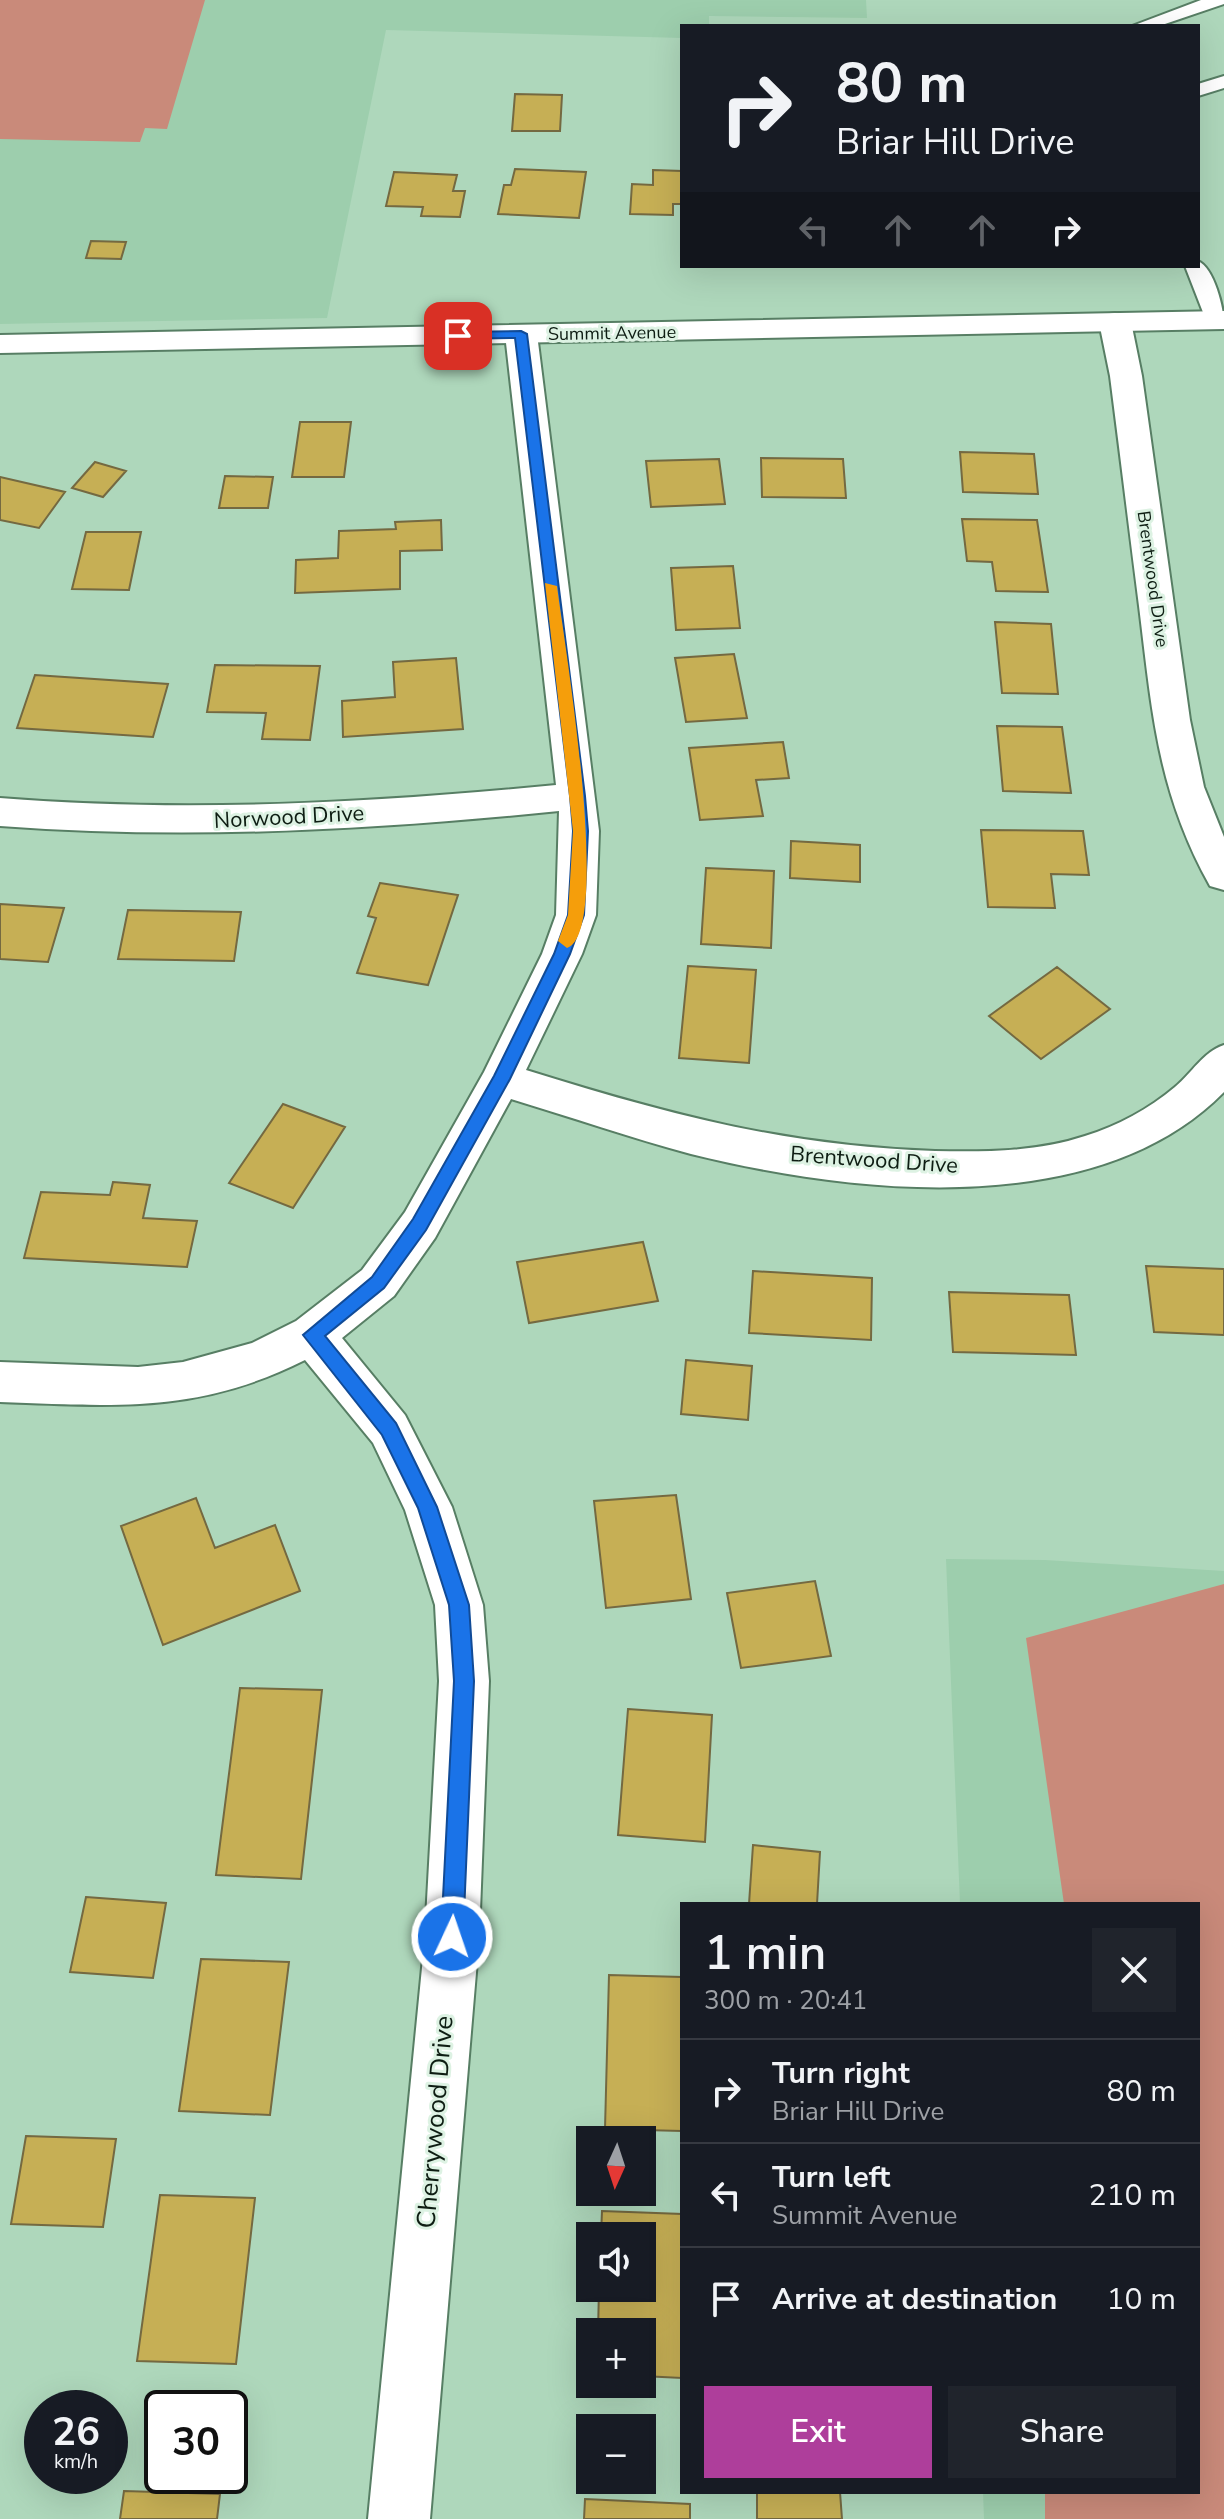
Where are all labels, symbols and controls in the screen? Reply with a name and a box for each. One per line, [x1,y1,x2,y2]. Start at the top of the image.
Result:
text: 80 m [836,45,967,122]
icon: right [704,56,808,160]
text: Briar Hill Drive [836,118,1075,167]
icon: left [792,208,836,252]
icon: ahead [876,208,920,252]
icon: ahead [960,208,1004,252]
icon: right [1044,208,1088,252]
pin [424,302,492,370]
icon: arrive [436,314,480,358]
street label: Summit Avenue [548,320,676,346]
street label: Brentwood Drive [1132,509,1174,649]
street label: Norwood Drive [213,798,365,836]
street label: Brentwood Drive [789,1139,959,1181]
position arrow [410,1895,494,1979]
text: 1 min [704,1920,826,1986]
button: close [1092,1928,1176,2012]
text: 300 m · 20:41 [704,1983,867,2018]
street label: Cherrywood Drive [408,2014,462,2230]
text: Turn right [772,2053,910,2094]
icon: right [704,2069,748,2113]
text: 80 m [1107,2071,1176,2112]
text: Briar Hill Drive [772,2094,944,2129]
north arrow [576,2126,656,2206]
map controls [576,2126,656,2494]
text: Turn left [772,2157,890,2198]
icon: left [704,2173,748,2217]
text: 210 m [1089,2175,1176,2216]
text: Summit Avenue [772,2198,957,2233]
button: sound [576,2222,656,2302]
icon: arrive [704,2277,748,2321]
text: Arrive at destination [772,2279,1057,2320]
text: 10 m [1107,2279,1176,2320]
button: + [576,2318,656,2398]
button: Exit [704,2386,932,2478]
button: Share [948,2386,1176,2478]
speed limit sign: 30 [144,2390,248,2494]
text: 26 [52,2405,100,2459]
button: − [576,2414,656,2494]
text: km/h [54,2448,98,2475]

